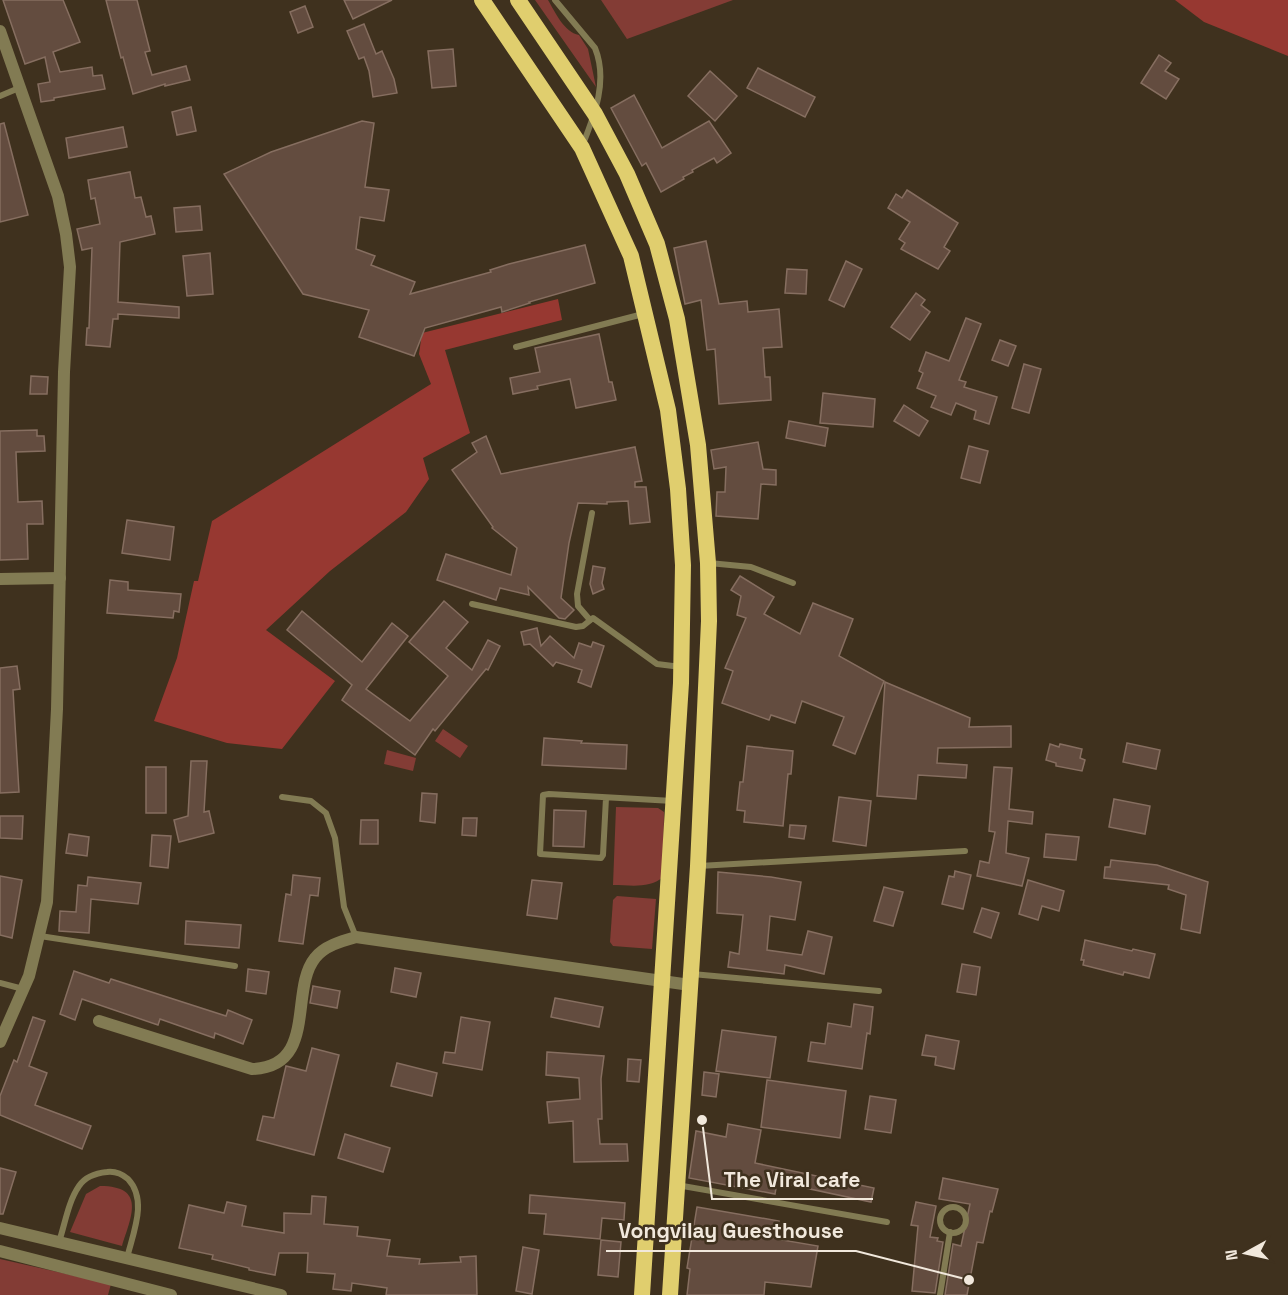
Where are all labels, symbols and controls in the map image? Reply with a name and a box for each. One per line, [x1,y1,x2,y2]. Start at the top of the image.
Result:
callout: The Viral cafe [712,1160,873,1199]
text: The Viral cafe [724,1166,860,1193]
callout: Vongvilay Guesthouse [606,1212,856,1251]
text: Vongvilay Guesthouse [618,1217,844,1244]
north arrow [1216,1223,1276,1283]
text: N [1220,1248,1243,1262]

